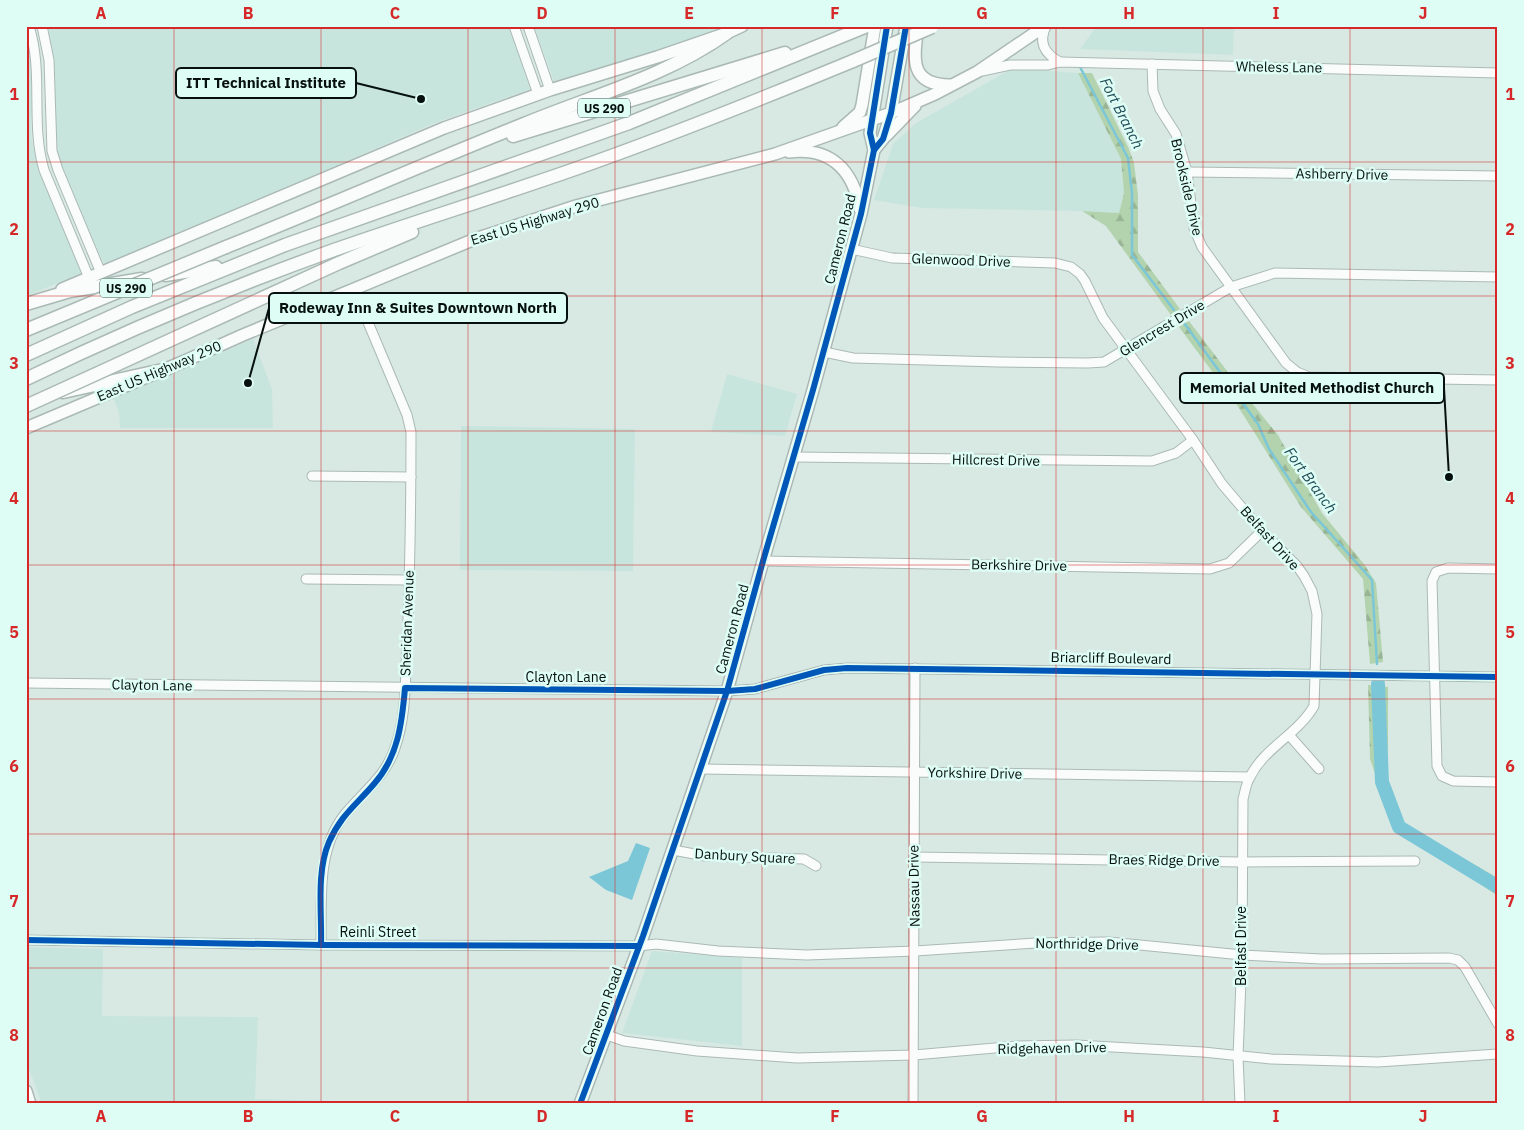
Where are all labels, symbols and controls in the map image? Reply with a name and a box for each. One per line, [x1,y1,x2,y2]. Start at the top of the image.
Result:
text: A [96,3,107,23]
text: B [243,3,254,23]
text: C [390,3,400,23]
text: D [536,3,548,23]
text: E [684,3,694,23]
text: F [830,3,840,23]
text: G [976,3,988,23]
text: H [1123,3,1135,23]
text: I [1273,3,1280,23]
text: J [1419,3,1427,23]
street label: Wheless Lane [1236,57,1323,77]
callout: ITT Technical Institute [176,68,356,98]
text: ITT Technical Institute [186,73,346,92]
water label: Fort Branch [1096,74,1148,152]
text: 1 [9,84,19,104]
text: 1 [1505,84,1515,104]
road number: US 290 [578,99,630,118]
street label: Brookside Drive [1167,137,1207,238]
street label: Ashberry Drive [1295,164,1389,184]
street label: Cameron Road [820,192,860,286]
street label: East US Highway 290 [468,193,602,249]
text: 2 [9,219,19,239]
text: 2 [1505,219,1515,239]
street label: Glenwood Drive [911,249,1011,271]
road number: US 290 [100,278,152,298]
callout: Rodeway Inn & Suites Downtown North [269,293,567,323]
street label: Glencrest Drive [1116,295,1208,361]
text: Rodeway Inn & Suites Downtown North [279,298,557,317]
street label: East US Highway 290 [94,337,224,405]
text: 3 [9,353,19,373]
text: 3 [1505,353,1515,373]
callout: Memorial United Methodist Church [1180,373,1444,403]
text: Memorial United Methodist Church [1190,378,1434,397]
water label: Fort Branch [1281,443,1341,517]
street label: Hillcrest Drive [952,450,1041,470]
text: 4 [9,488,19,508]
text: 4 [1505,488,1515,508]
street label: Belfast Drive [1237,502,1304,574]
street label: Berkshire Drive [971,555,1067,575]
street label: Sheridan Avenue [396,569,418,676]
street label: Cameron Road [711,582,753,676]
text: 5 [9,622,19,642]
text: 5 [1505,622,1515,642]
street label: Briarcliff Boulevard [1050,648,1172,668]
street label: Clayton Lane [526,668,607,686]
street label: Clayton Lane [111,675,193,695]
text: 6 [9,756,19,776]
text: 6 [1505,756,1515,776]
street label: Yorkshire Drive [928,763,1023,783]
street label: Danbury Square [694,844,796,868]
street label: Nassau Drive [904,844,924,927]
street label: Braes Ridge Drive [1108,850,1220,870]
text: 7 [9,891,19,911]
text: 7 [1505,891,1515,911]
street label: Belfast Drive [1232,906,1250,986]
street label: Reinli Street [340,923,417,941]
street label: Northridge Drive [1035,934,1139,954]
street label: Cameron Road [578,964,626,1058]
text: 8 [9,1025,19,1045]
text: 8 [1505,1025,1515,1045]
street label: Ridgehaven Drive [997,1038,1107,1058]
text: A [96,1106,107,1126]
text: B [243,1106,254,1126]
text: C [390,1106,400,1126]
text: D [536,1106,548,1126]
text: E [684,1106,694,1126]
text: F [830,1106,840,1126]
text: G [976,1106,988,1126]
text: H [1123,1106,1135,1126]
text: I [1273,1106,1280,1126]
text: J [1419,1106,1427,1126]

